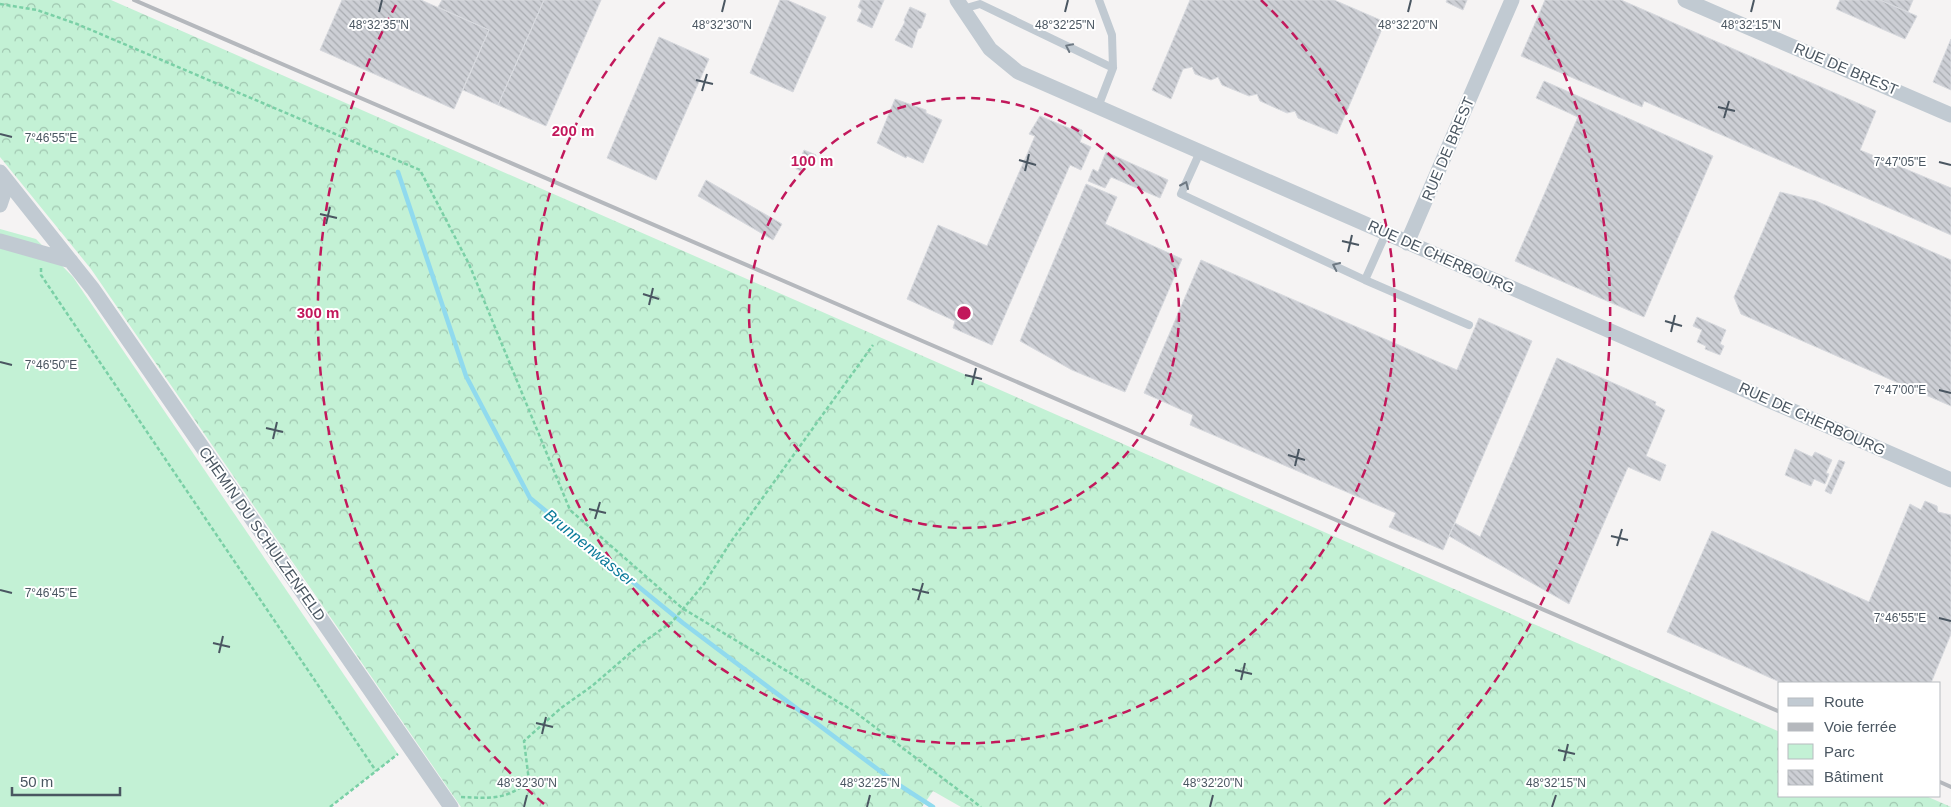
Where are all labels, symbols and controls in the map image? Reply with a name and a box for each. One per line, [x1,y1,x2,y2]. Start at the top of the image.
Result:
text: 48°32'35"N [349,18,409,32]
text: 48°32'30"N [692,18,752,32]
text: 48°32'25"N [1035,18,1095,32]
text: 48°32'20"N [1378,18,1438,32]
text: 48°32'15"N [1721,18,1781,32]
street label: RUE DE BREST [1792,39,1901,98]
one-way arrow [1065,43,1074,53]
street label: RUE DE BREST [1418,94,1477,203]
text: 200 m [552,122,594,139]
text: 7°46'55"E [25,131,77,145]
text: 100 m [791,152,833,169]
text: 7°47'05"E [1874,155,1926,169]
one-way arrow [1179,181,1189,190]
street label: RUE DE CHERBOURG [1365,217,1517,297]
one-way arrow [1332,262,1341,272]
text: 300 m [297,304,339,321]
centre of rings [955,304,973,322]
text: 7°46'50"E [25,358,77,372]
street label: RUE DE CHERBOURG [1736,379,1888,459]
text: 7°47'00"E [1874,383,1926,397]
street label: CHEMIN DU SCHULZENFELD [196,443,329,624]
water label: Brunnenwasser [541,506,639,589]
text: 7°46'45"E [25,586,77,600]
text: 7°46'55"E [1874,611,1926,625]
legend [1778,682,1941,797]
text: Route [1824,693,1864,710]
text: Voie ferrée [1824,718,1897,735]
text: Parc [1824,743,1855,760]
scale bar [12,764,120,796]
text: Bâtiment [1824,768,1884,785]
text: 50 m [20,773,53,790]
text: 48°32'30"N [497,776,557,790]
text: 48°32'25"N [840,776,900,790]
text: 48°32'20"N [1183,776,1243,790]
text: 48°32'15"N [1526,776,1586,790]

